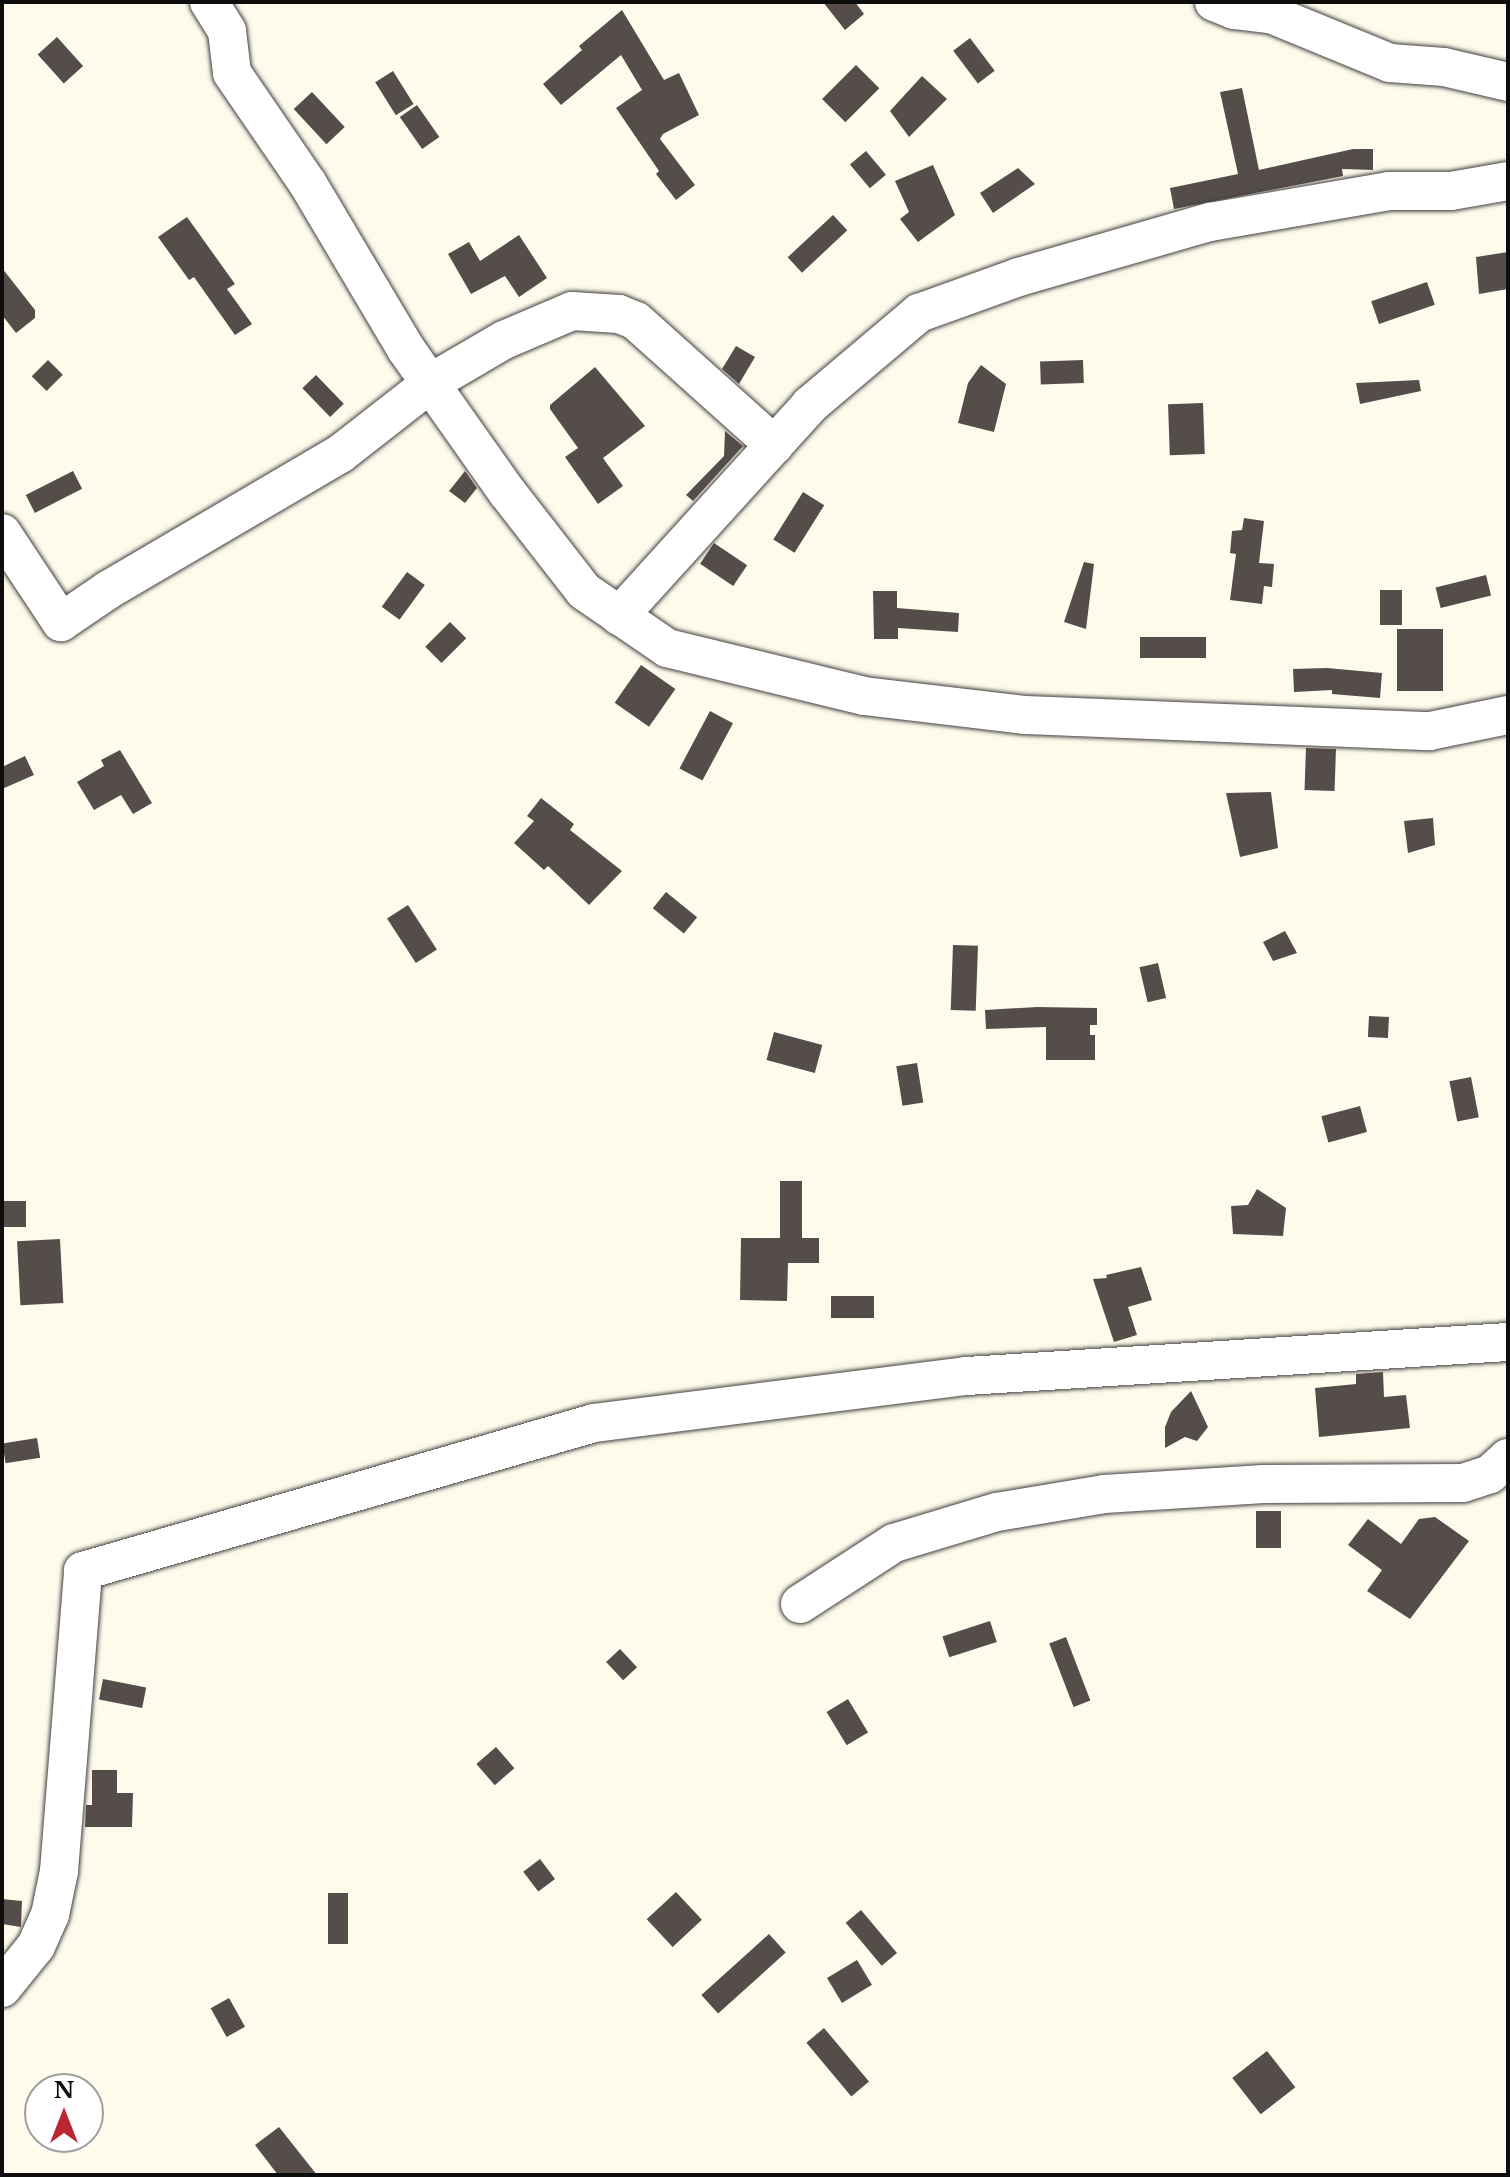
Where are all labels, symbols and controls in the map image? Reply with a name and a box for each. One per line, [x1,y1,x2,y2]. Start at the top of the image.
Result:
north arrow [24,2073,104,2153]
text: N [54,2077,74,2104]

